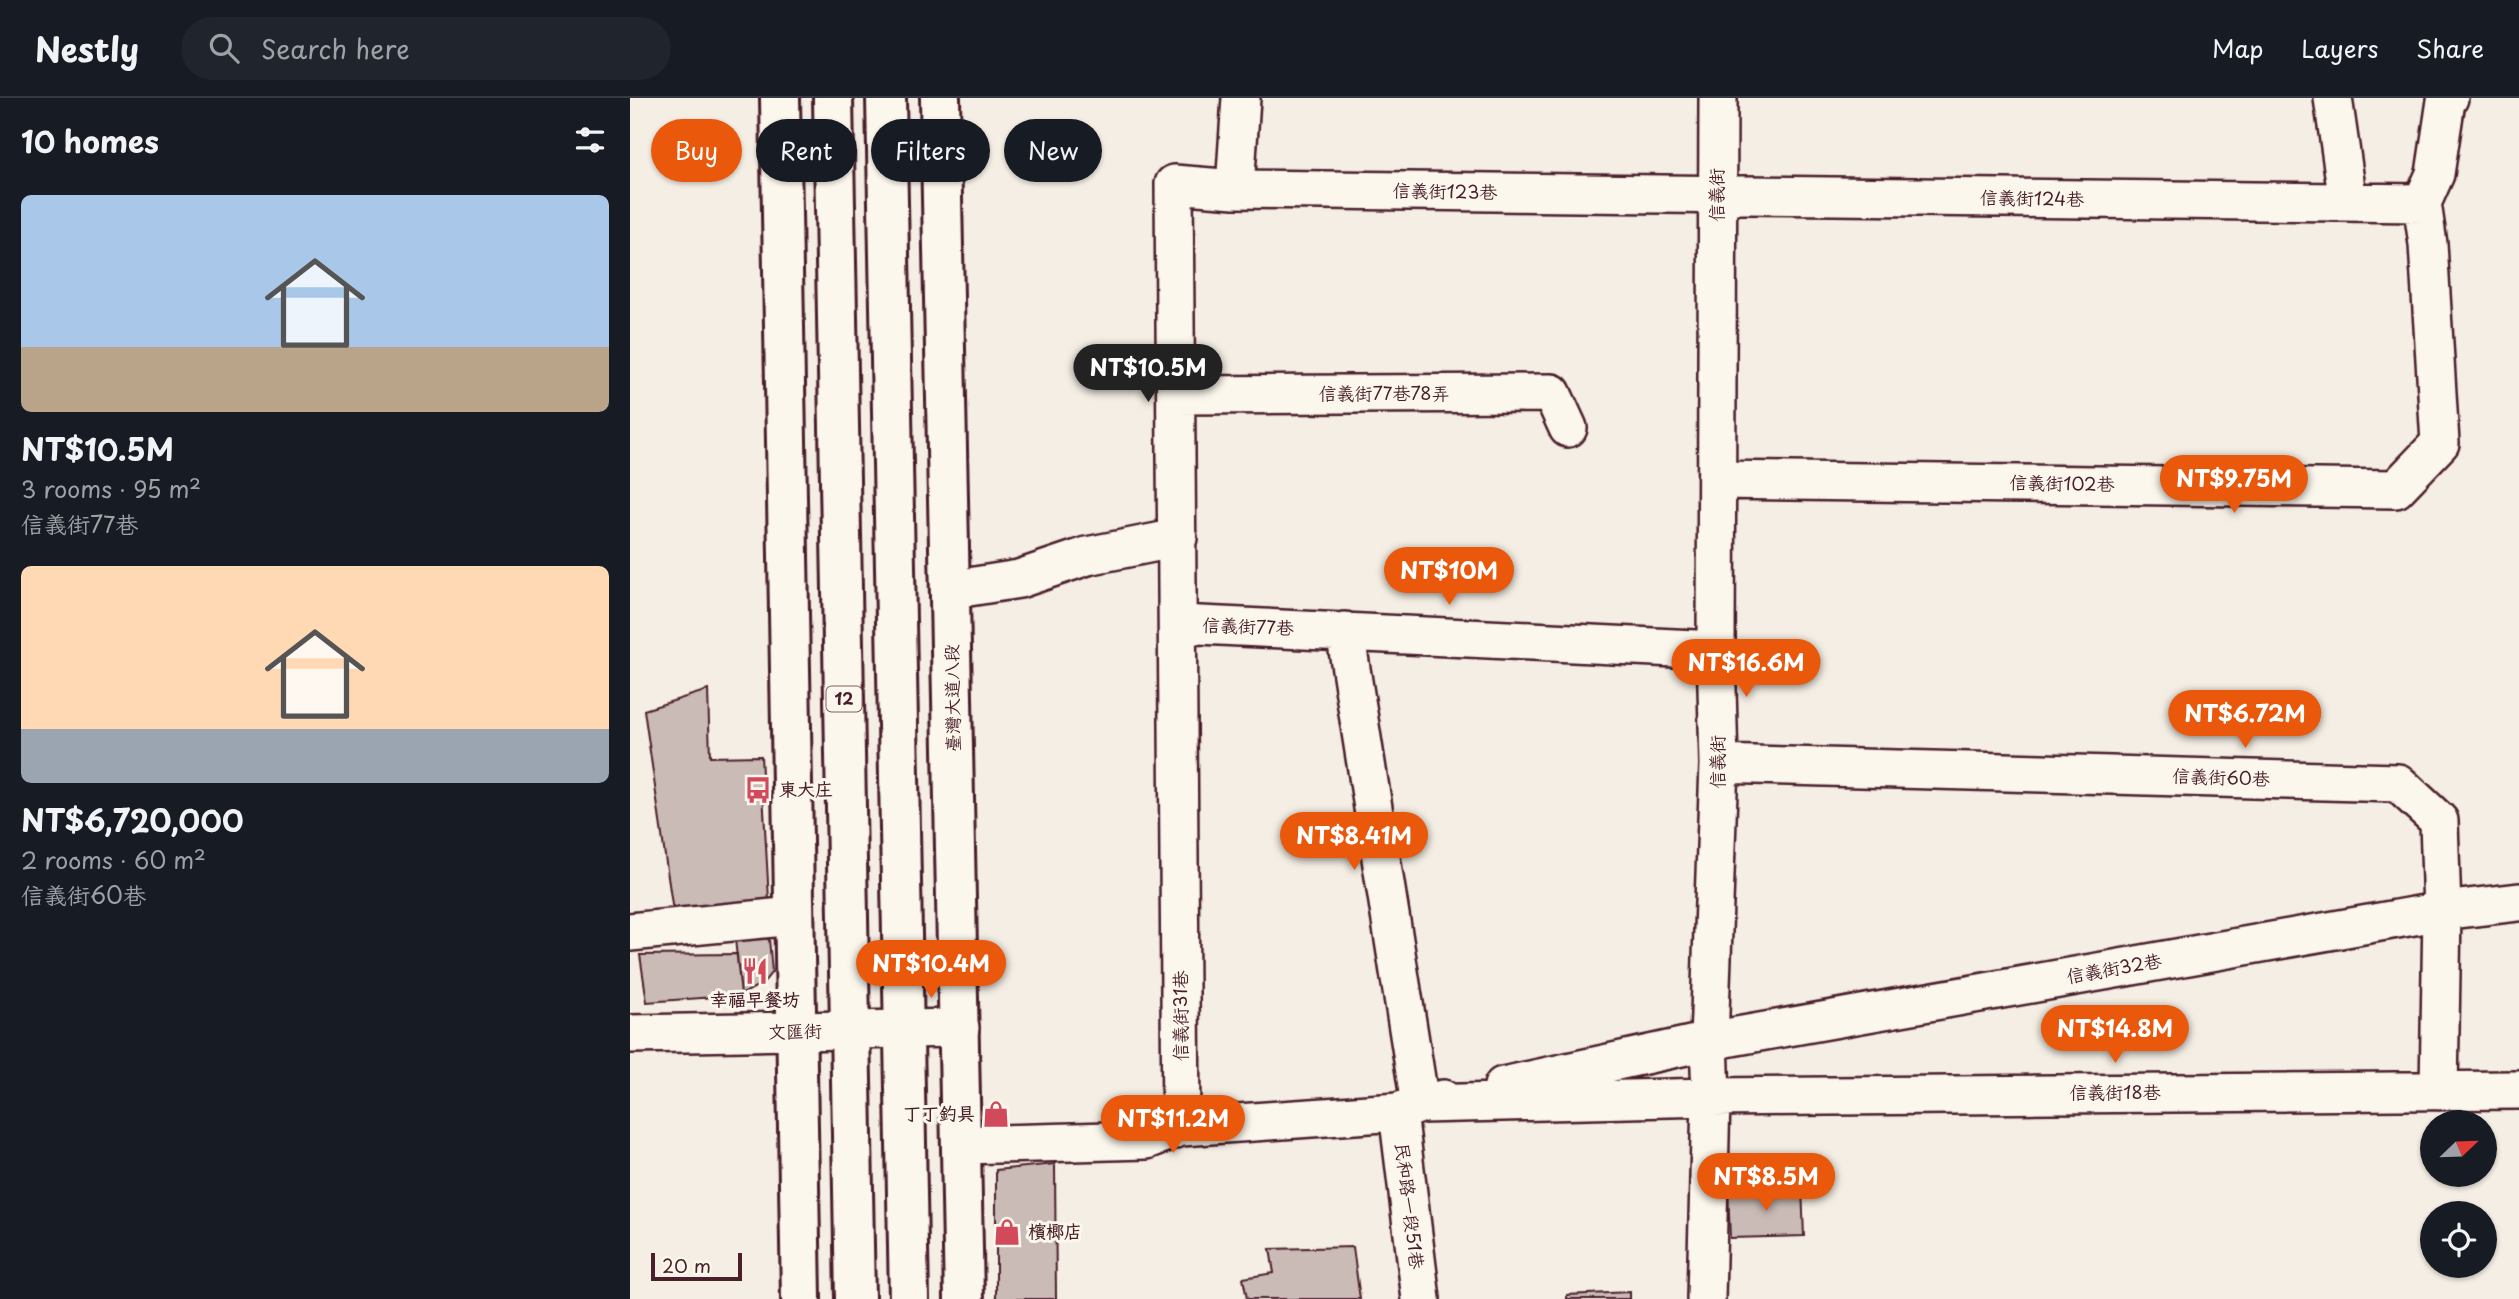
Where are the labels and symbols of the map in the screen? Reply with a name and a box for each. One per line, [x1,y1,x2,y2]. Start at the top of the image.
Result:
street label: 信義街 [1702,168,1729,222]
street label: 信義街123巷 [1392,176,1498,205]
street label: 信義街124巷 [1980,183,2084,212]
pin: NT$10.5M [1076,344,1220,404]
street label: 信義街77巷78弄 [1319,379,1449,406]
pin: NT$9.75M [2162,456,2306,515]
street label: 信義街102巷 [2009,468,2115,497]
pin: NT$10M [1392,547,1506,607]
street label: 信義街77巷 [1202,610,1294,641]
pin: NT$16.6M [1674,640,1818,699]
street label: 臺灣大道八段 [937,644,966,752]
road number: 12 [826,686,862,712]
pin: NT$6.72M [2173,690,2317,750]
street label: 信義街 [1703,735,1730,789]
street label: 信義街60巷 [2172,761,2270,792]
bus stop icon: 東大庄 [743,775,773,805]
place label: 東大庄 [779,775,833,802]
pin: NT$8.41M [1282,812,1426,872]
pin: NT$10.4M [859,940,1003,1000]
street label: 信義街32巷 [2064,946,2163,989]
restaurant icon: 幸福早餐坊 [740,956,770,986]
street label: 信義街31巷 [1166,971,1193,1061]
place label: 幸福早餐坊 [710,985,800,1012]
pin: NT$14.8M [2043,1006,2187,1065]
street label: 文匯街 [768,1017,822,1044]
street label: 信義街18巷 [2069,1078,2161,1105]
pin: NT$11.2M [1101,1096,1245,1155]
place label: 丁丁釣具 [903,1099,975,1126]
shop icon: 丁丁釣具 [981,1099,1011,1129]
north arrow [2420,1110,2497,1186]
street label: 民和路一段51巷 [1389,1141,1432,1271]
pin: NT$8.5M [1701,1154,1831,1213]
shop icon: 檳榔店 [992,1217,1022,1247]
place label: 檳榔店 [1028,1217,1082,1244]
scale bar [651,1250,742,1282]

